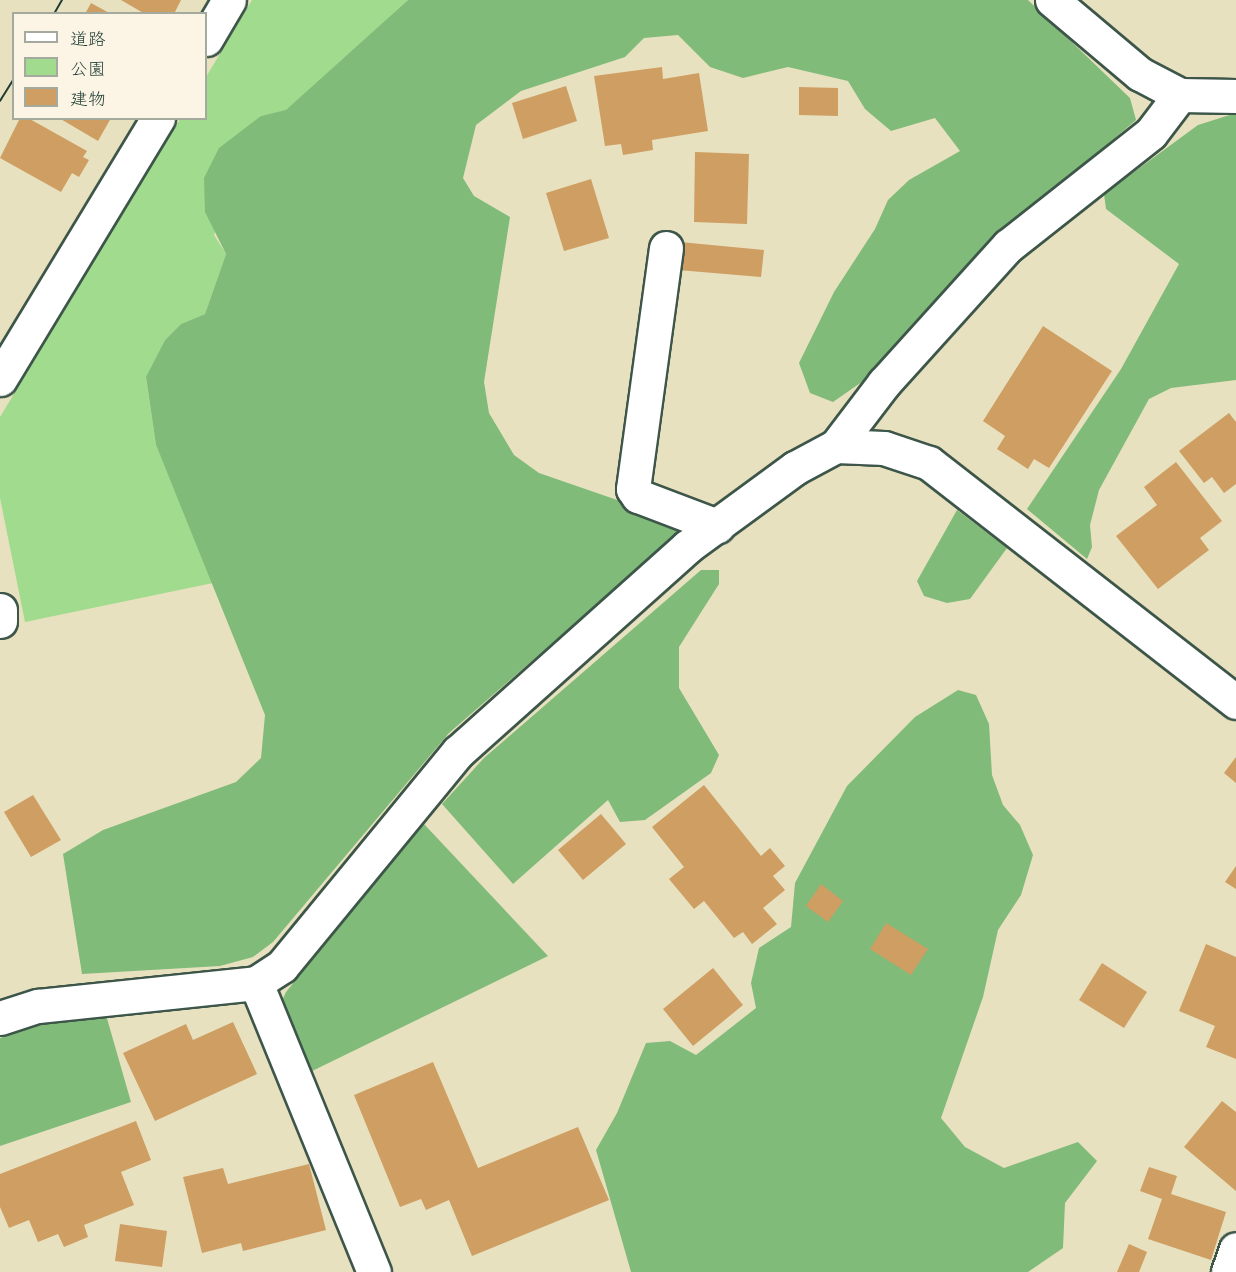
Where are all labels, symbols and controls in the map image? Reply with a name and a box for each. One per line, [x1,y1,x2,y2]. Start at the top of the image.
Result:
legend [12,12,207,120]
text: 道路 [70,29,106,50]
text: 公園 [70,59,106,80]
text: 建物 [70,89,106,110]

